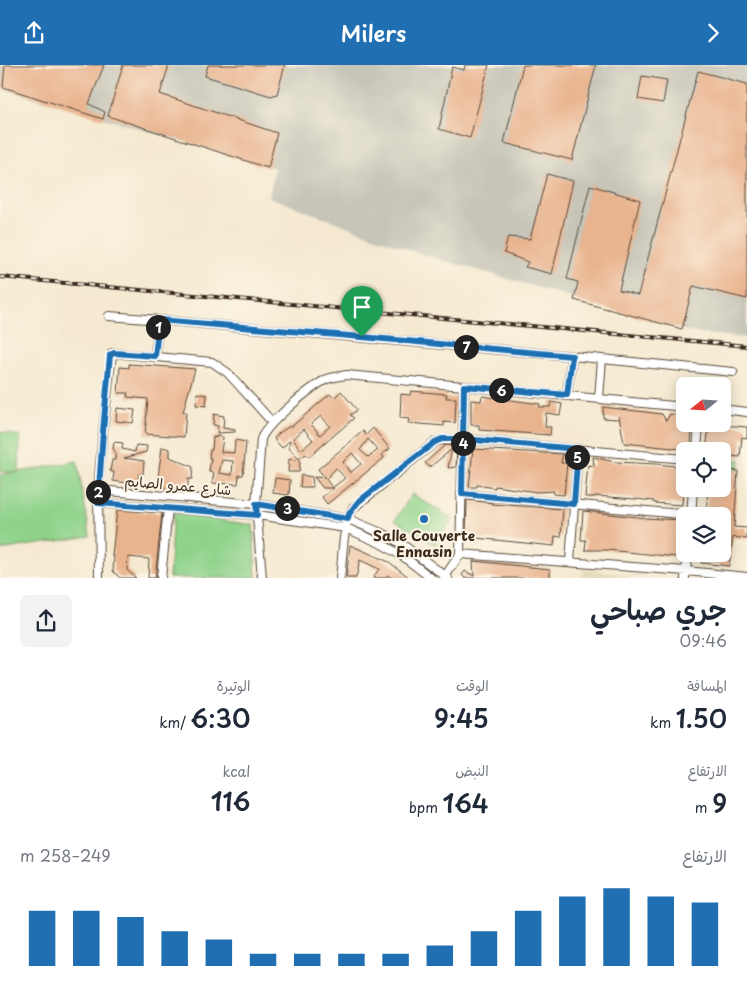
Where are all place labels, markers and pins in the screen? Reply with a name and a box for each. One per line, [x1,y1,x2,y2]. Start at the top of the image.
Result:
pin [341,286,383,337]
pin: 1 [146,315,170,339]
pin: 7 [454,335,478,359]
pin: 6 [488,377,514,403]
pin: 4 [450,431,476,455]
pin: 5 [564,445,590,469]
pin: 2 [86,479,110,505]
pin: 3 [274,495,300,521]
marker: Salle Couverte Ennasin [418,513,430,525]
place label: Salle Couverte Ennasin [373,525,475,562]

